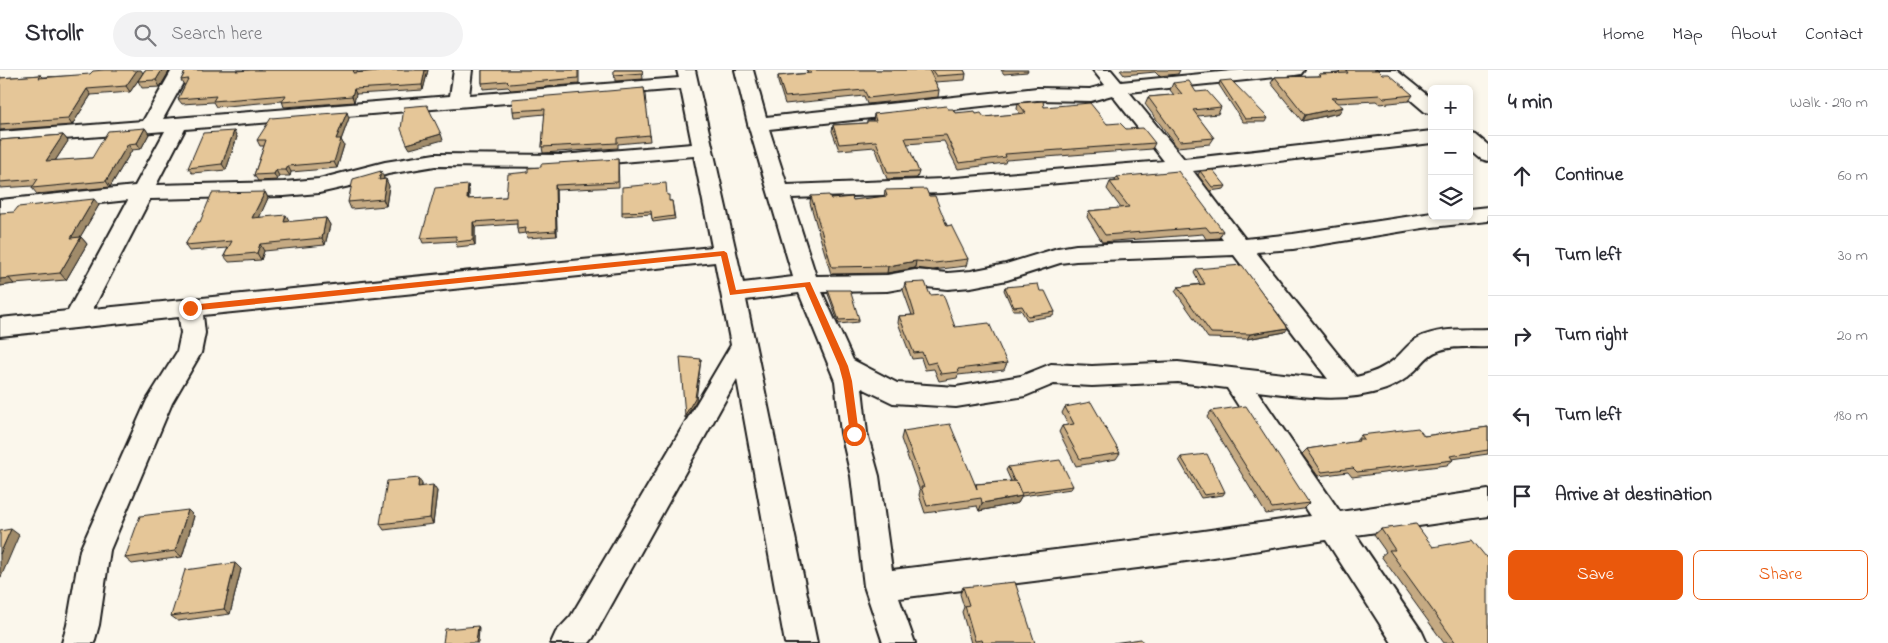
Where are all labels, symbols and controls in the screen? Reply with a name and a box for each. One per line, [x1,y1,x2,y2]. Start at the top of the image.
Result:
search box [113,12,463,57]
text: Strollr [25,17,83,52]
icon: search [131,21,159,49]
text: Search here [171,21,262,48]
text: Home [1603,22,1644,48]
text: Map [1672,22,1703,48]
text: About [1731,22,1777,48]
text: Contact [1805,22,1863,48]
map controls [1428,85,1473,220]
button: + [1428,85,1473,130]
text: 4 min [1508,88,1552,118]
text: Walk · 290 m [1790,91,1868,115]
button: − [1428,130,1473,175]
icon: ahead [1508,162,1536,190]
text: Continue [1555,162,1623,189]
text: 60 m [1838,164,1868,188]
button: layers [1428,175,1473,220]
icon: left [1508,242,1536,270]
text: Turn left [1555,242,1622,269]
text: 30 m [1838,244,1868,268]
route end [179,297,202,320]
icon: right [1508,322,1536,350]
text: Turn right [1555,322,1628,349]
text: 20 m [1837,324,1868,348]
icon: left [1508,402,1536,430]
text: Turn left [1555,402,1622,429]
text: 180 m [1834,404,1868,428]
route start [843,423,866,446]
icon: arrive [1508,482,1536,510]
text: Arrive at destination [1555,482,1712,509]
button: Save [1508,550,1683,600]
button: Share [1693,550,1868,600]

